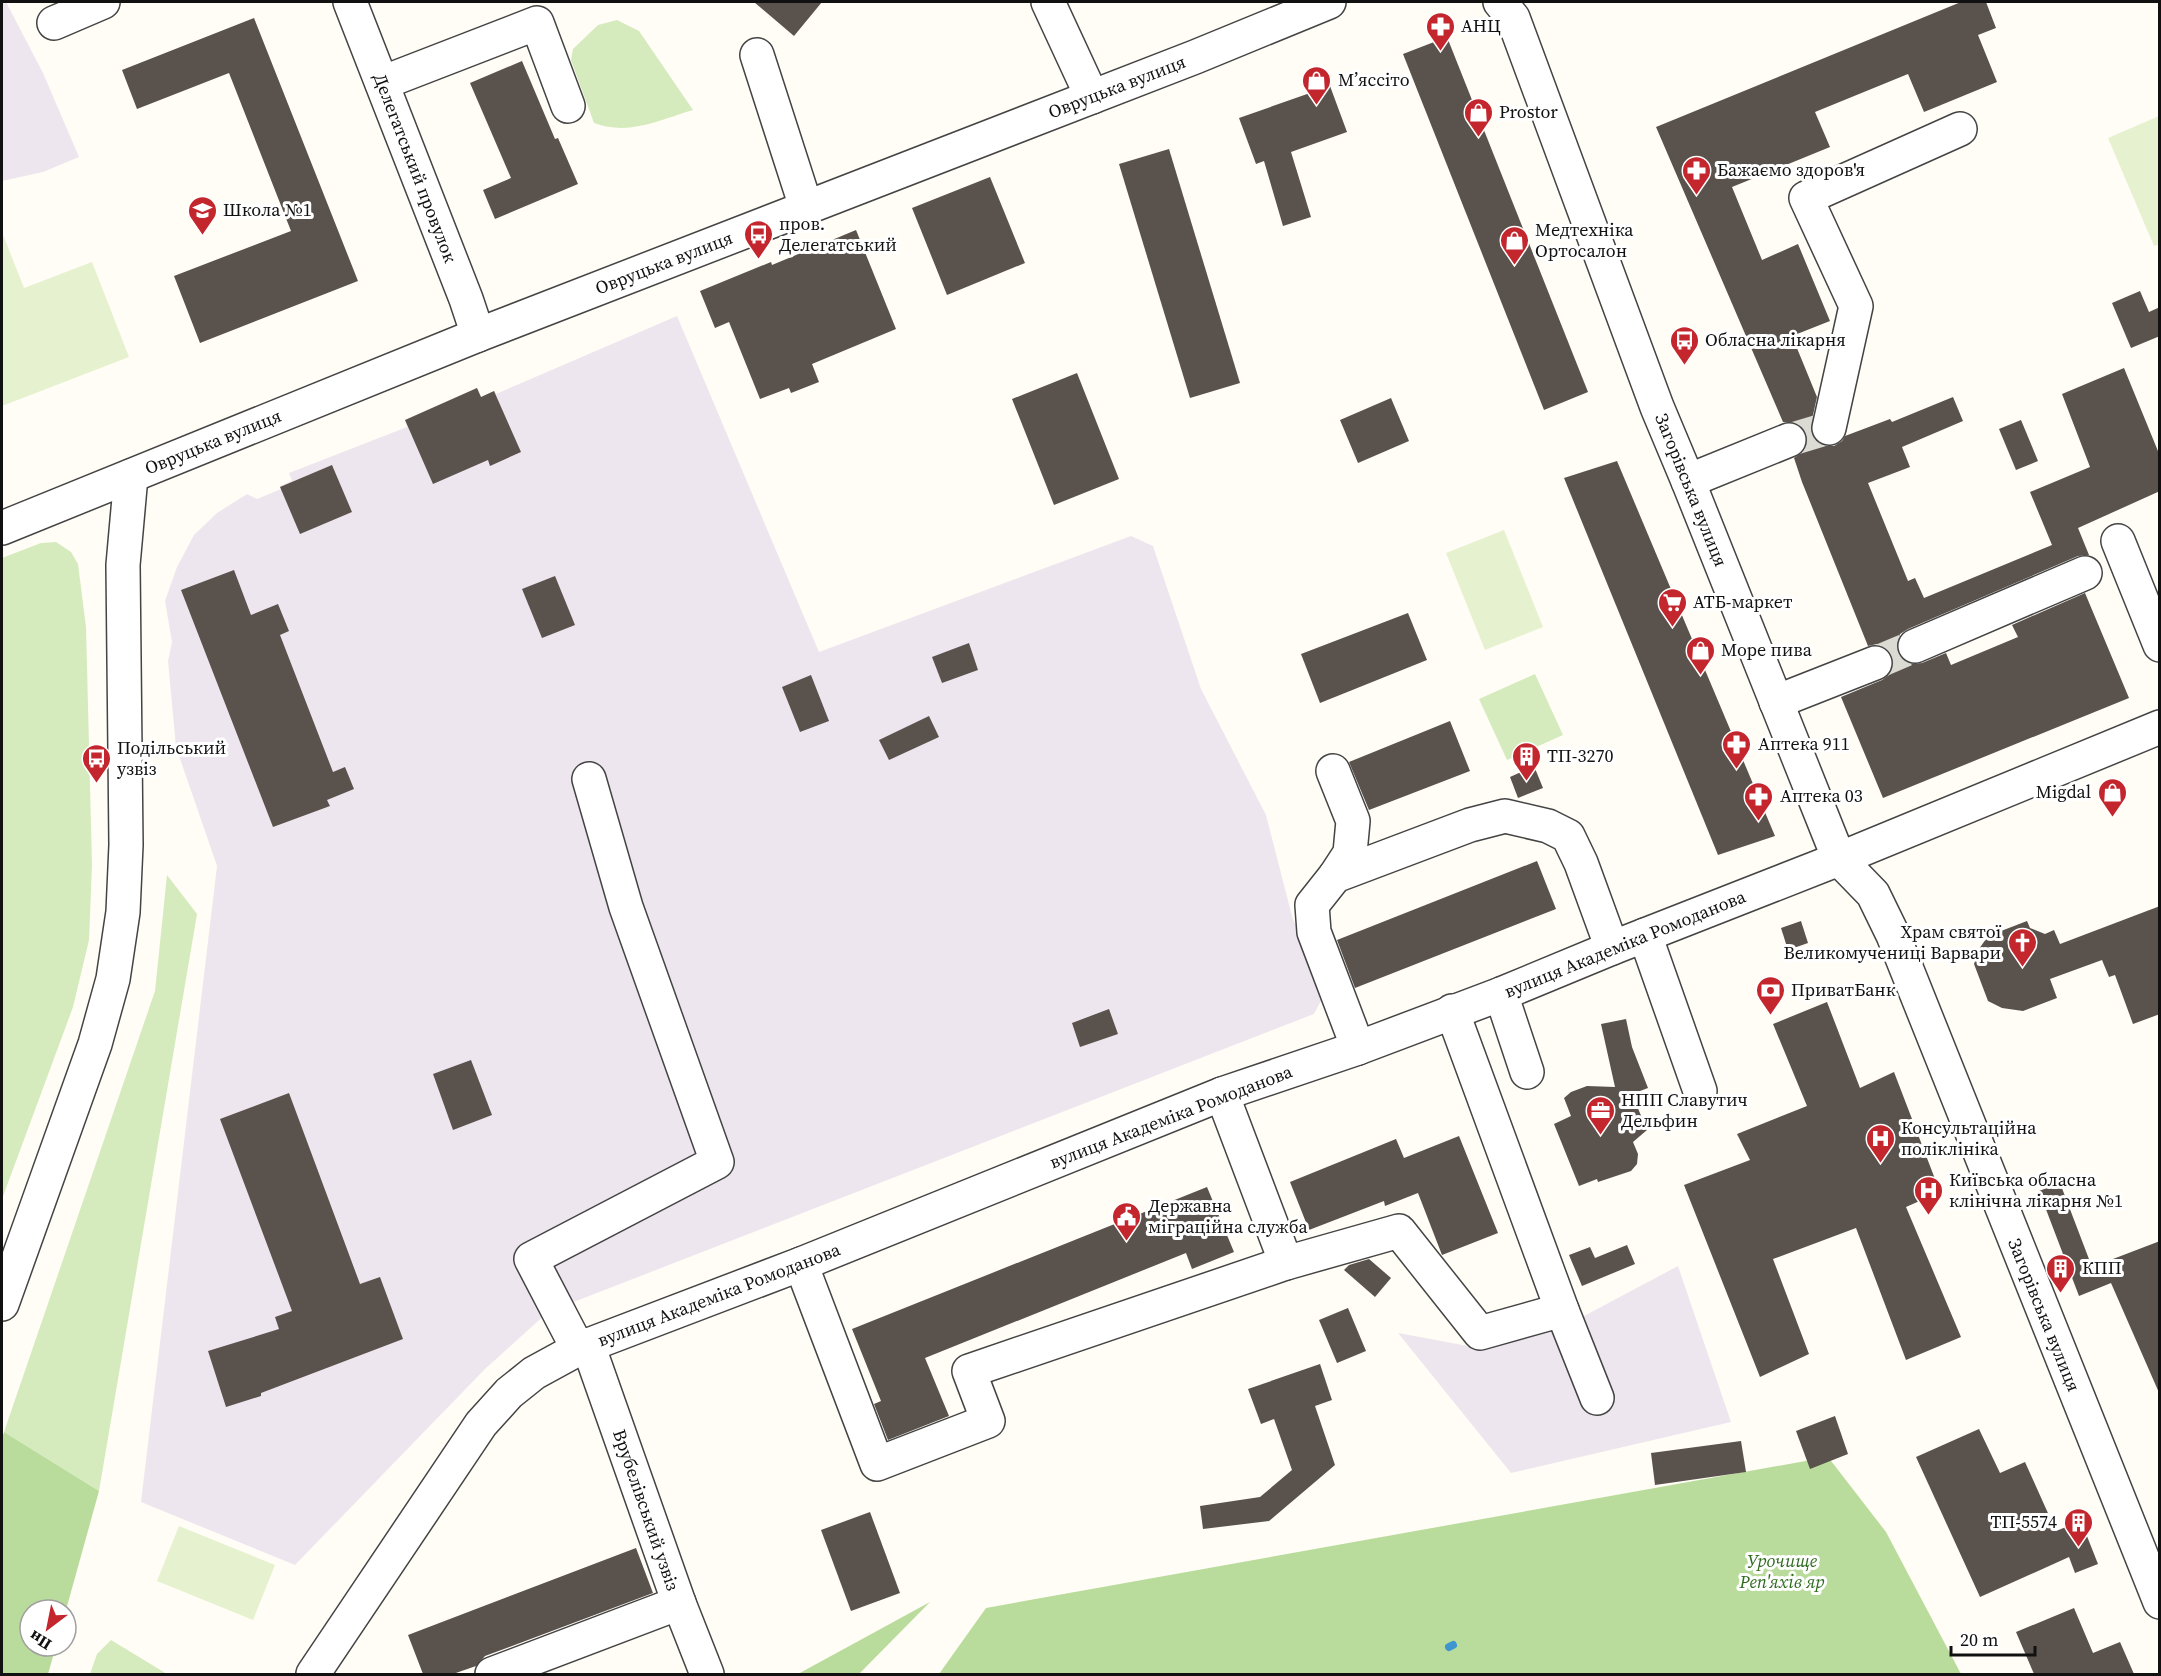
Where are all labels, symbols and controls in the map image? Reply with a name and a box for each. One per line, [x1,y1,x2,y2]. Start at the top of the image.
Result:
pharmacy icon: АНЦ [1424,10,1456,52]
place label: АНЦ [1461,13,1501,38]
street label: Овруцька вулиця [1045,49,1189,124]
shop icon: Мʼяссіто [1301,64,1333,106]
place label: Мʼяссіто [1338,67,1410,92]
street label: Делегатський провулок [368,69,463,266]
shop icon: Prostor [1462,96,1494,138]
place label: Prostor [1499,99,1558,124]
pharmacy icon: Бажаємо здоров'я [1680,154,1712,196]
place label: Бажаємо здоров'я [1717,157,1865,182]
school or university icon: Школа №1 [186,194,218,236]
place label: Школа №1 [223,197,312,222]
place label: пров. Делегатський [779,211,897,257]
place label: Медтехніка Ортосалон [1535,217,1634,263]
bus stop icon: пров. Делегатський [742,218,774,260]
shop icon: Медтехніка Ортосалон [1498,224,1530,266]
street label: Овруцька вулиця [592,225,736,300]
bus stop icon: Обласна лікарня [1668,324,1700,366]
place label: Обласна лікарня [1705,327,1846,352]
street label: Овруцька вулиця [141,403,285,480]
street label: Загорівська вулиця [1649,409,1734,570]
supermarket icon: АТБ-маркет [1656,586,1688,628]
place label: АТБ-маркет [1693,589,1793,614]
shop icon: Море пива [1684,634,1716,676]
place label: Море пива [1721,637,1813,662]
pharmacy icon: Аптека 911 [1721,728,1753,770]
place label: Аптека 911 [1758,731,1850,756]
place label: Подільський узвіз [117,735,226,781]
building icon: ТП-3270 [1510,740,1542,782]
bus stop icon: Подільський узвіз [80,742,112,784]
place label: ТП-3270 [1547,743,1613,768]
shop icon: Migdal [2096,776,2128,818]
place label: Migdal [2036,779,2091,804]
pharmacy icon: Аптека 03 [1743,780,1775,822]
place label: Аптека 03 [1780,783,1863,808]
street label: вулиця Академіка Ромоданова [1500,883,1750,1003]
place label: Храм святої Великомучениці Варвари [1783,919,2002,965]
church icon: Храм святої Великомучениці Варвари [2006,926,2038,968]
bank icon: ПриватБанк [1754,974,1786,1016]
place label: ПриватБанк [1791,977,1896,1002]
street label: вулиця Академіка Ромоданова [1046,1058,1297,1174]
place label: НПП Славутич Дельфин [1621,1087,1748,1133]
office icon: НПП Славутич Дельфин [1584,1094,1616,1136]
place label: Консультаційна поліклініка [1901,1115,2037,1161]
hospital icon: Консультаційна поліклініка [1864,1122,1896,1164]
place label: Київська обласна клінічна лікарня №1 [1949,1167,2123,1213]
hospital icon: Київська обласна клінічна лікарня №1 [1912,1174,1944,1216]
place label: Державна міграційна служба [1148,1193,1309,1239]
public building icon: Державна міграційна служба [1111,1200,1143,1242]
street label: Загорівська вулиця [2002,1234,2087,1395]
street label: вулиця Академіка Ромоданова [594,1236,845,1352]
building icon: КПП [2045,1252,2077,1294]
place label: КПП [2082,1255,2122,1280]
street label: Врубелівський узвіз [607,1426,686,1594]
building icon: ТП-5574 [2062,1506,2094,1548]
place label: ТП-5574 [1991,1509,2057,1534]
park label: Урочище Реп'яхів яр [1738,1548,1825,1594]
north arrow [18,1598,78,1658]
scale bar [1951,1619,2035,1657]
text: Пн [25,1625,55,1656]
text: 20 m [1960,1627,1998,1652]

